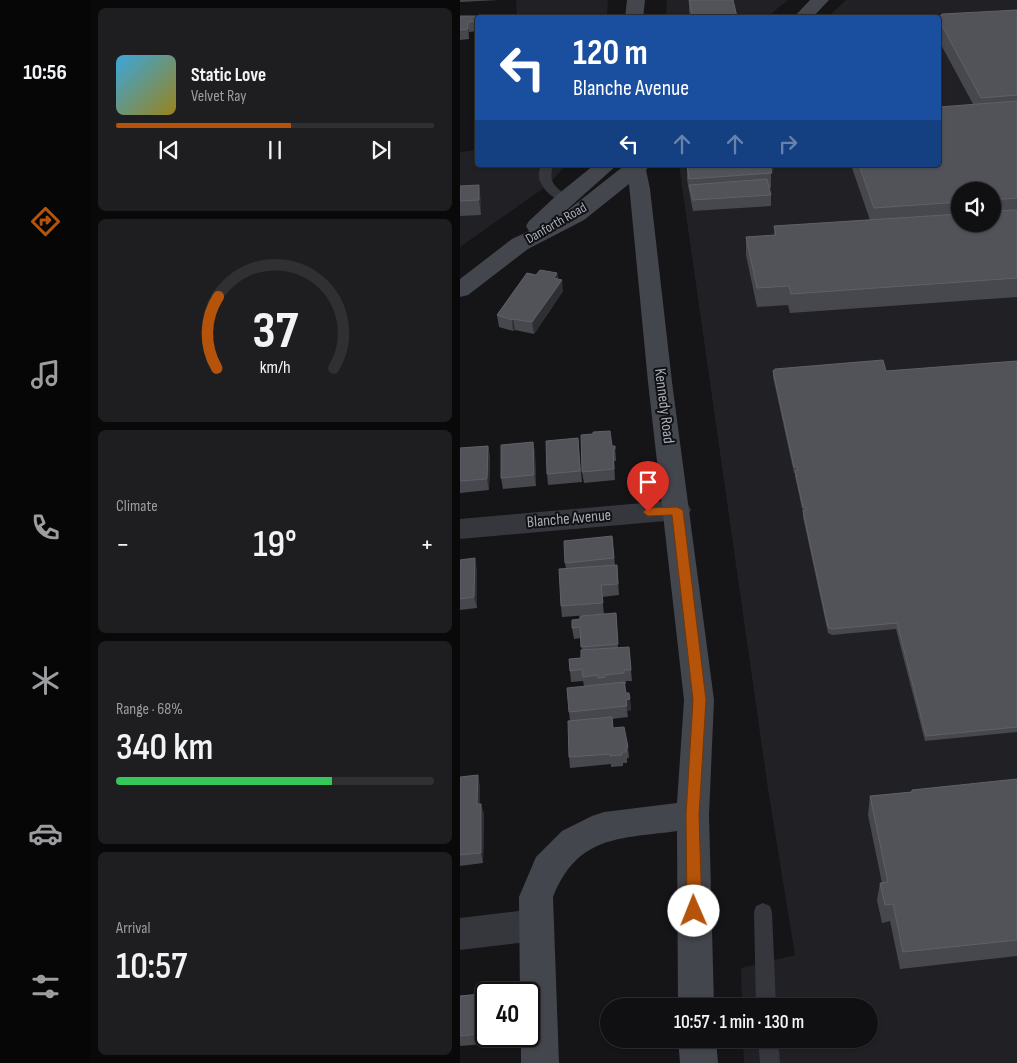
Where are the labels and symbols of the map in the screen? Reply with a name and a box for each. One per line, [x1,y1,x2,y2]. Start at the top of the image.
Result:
street label: Danforth Road [522,199,590,247]
street label: Kennedy Road [650,367,678,445]
pin [627,461,669,512]
street label: Blanche Avenue [526,506,612,532]
position arrow [667,884,719,936]
speed limit sign: 40 [475,982,540,1047]

